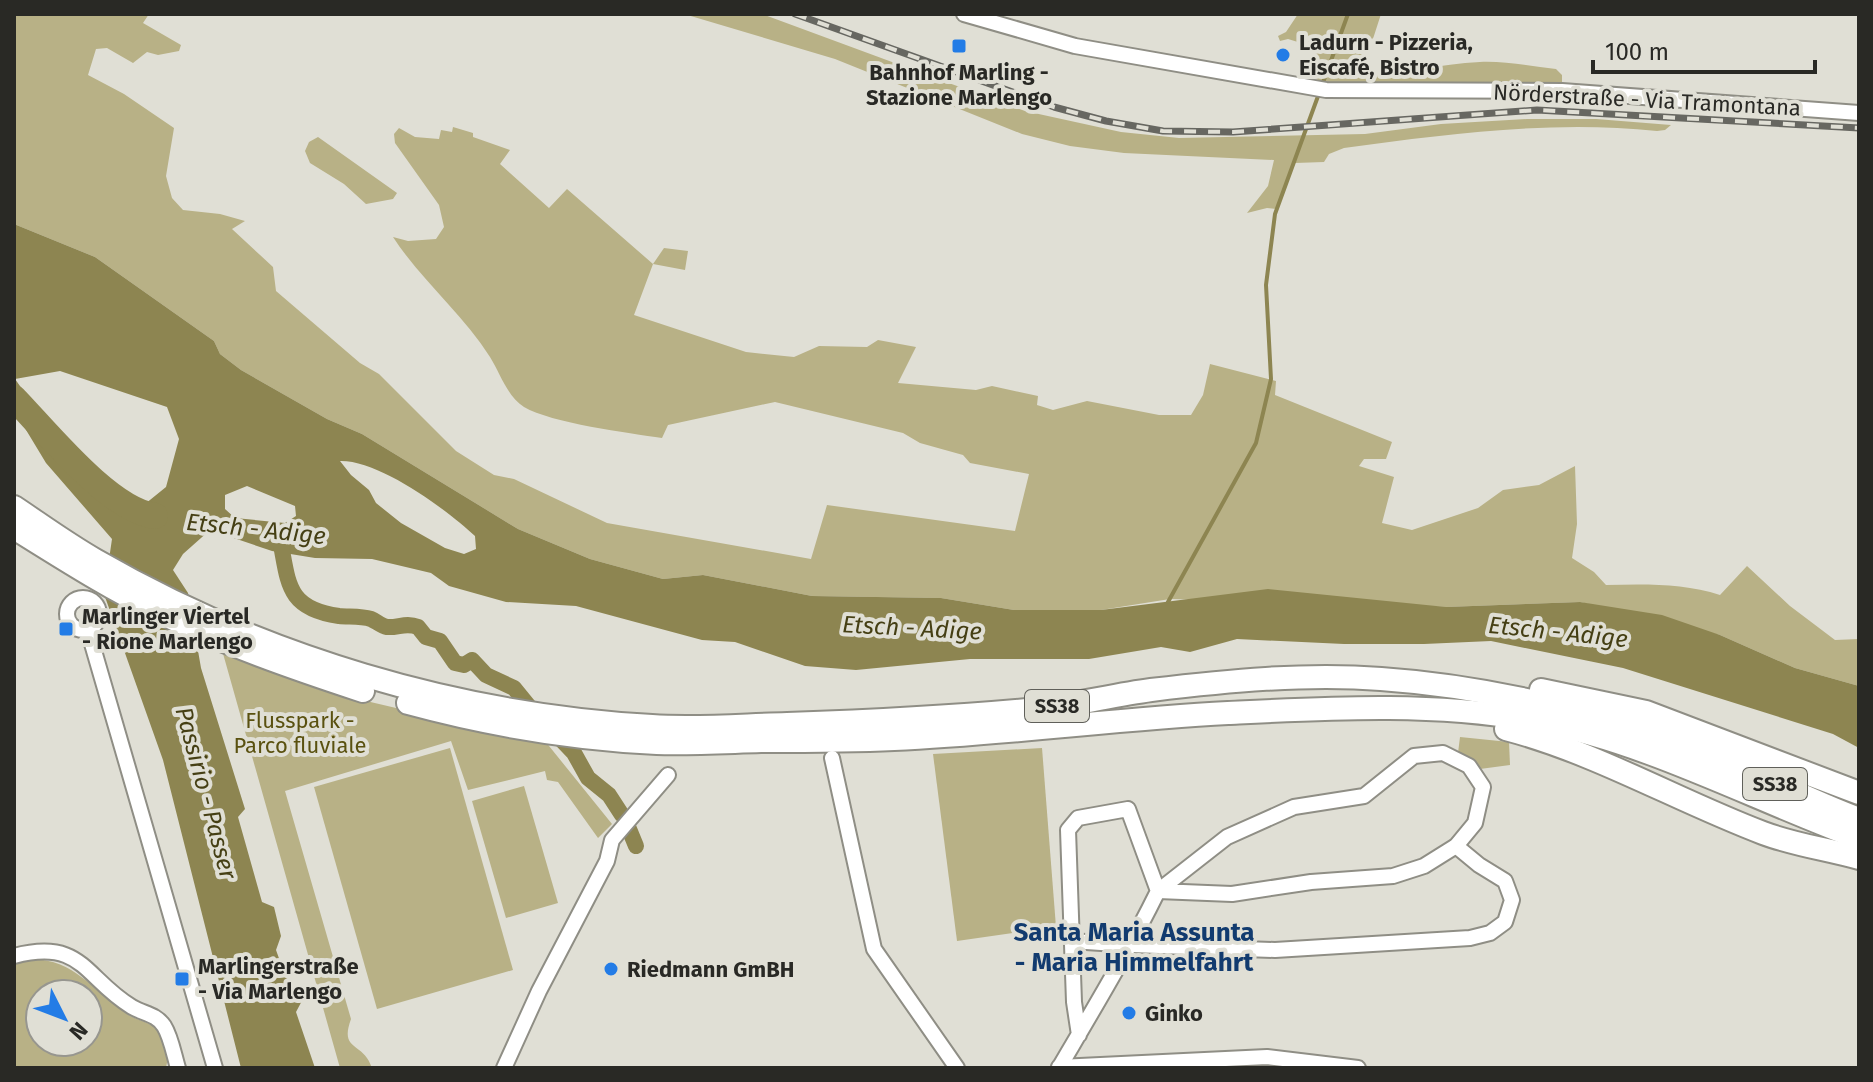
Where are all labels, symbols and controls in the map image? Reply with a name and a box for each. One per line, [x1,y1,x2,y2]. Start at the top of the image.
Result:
scale bar [1593,24,1815,74]
place label: Ladurn - Pizzeria, Eiscafé, Bistro [1299,29,1473,81]
marker: Bahnhof Marling - Stazione Marlengo [950,37,968,55]
text: 100 m [1605,38,1669,66]
marker: Ladurn - Pizzeria, Eiscafé, Bistro [1274,46,1292,64]
place label: Bahnhof Marling - Stazione Marlengo [866,59,1052,111]
street label: Nörderstraße - Via Tramontana [1492,78,1802,122]
water label: Etsch - Adige [185,508,327,550]
place label: Marlinger Viertel - Rione Marlengo [82,603,253,655]
water label: Etsch - Adige [841,610,983,646]
water label: Etsch - Adige [1487,611,1629,653]
marker: Marlinger Viertel - Rione Marlengo [57,620,75,638]
road number: SS38 [1025,690,1089,722]
water label: Passirio - Passer [170,704,243,883]
park label: Flusspark - Parco fluviale [233,707,367,759]
road number: SS38 [1743,768,1807,800]
district label: Santa Maria Assunta - Maria Himmelfahrt [1013,917,1255,978]
place label: Marlingerstraße - Via Marlengo [198,953,359,1005]
place label: Riedmann GmBH [627,956,794,983]
marker: Riedmann GmBH [602,960,620,978]
marker: Marlingerstraße - Via Marlengo [173,970,191,988]
north arrow [24,978,104,1058]
place label: Ginko [1145,1000,1203,1027]
marker: Ginko [1120,1004,1138,1022]
text: N [64,1017,93,1046]

